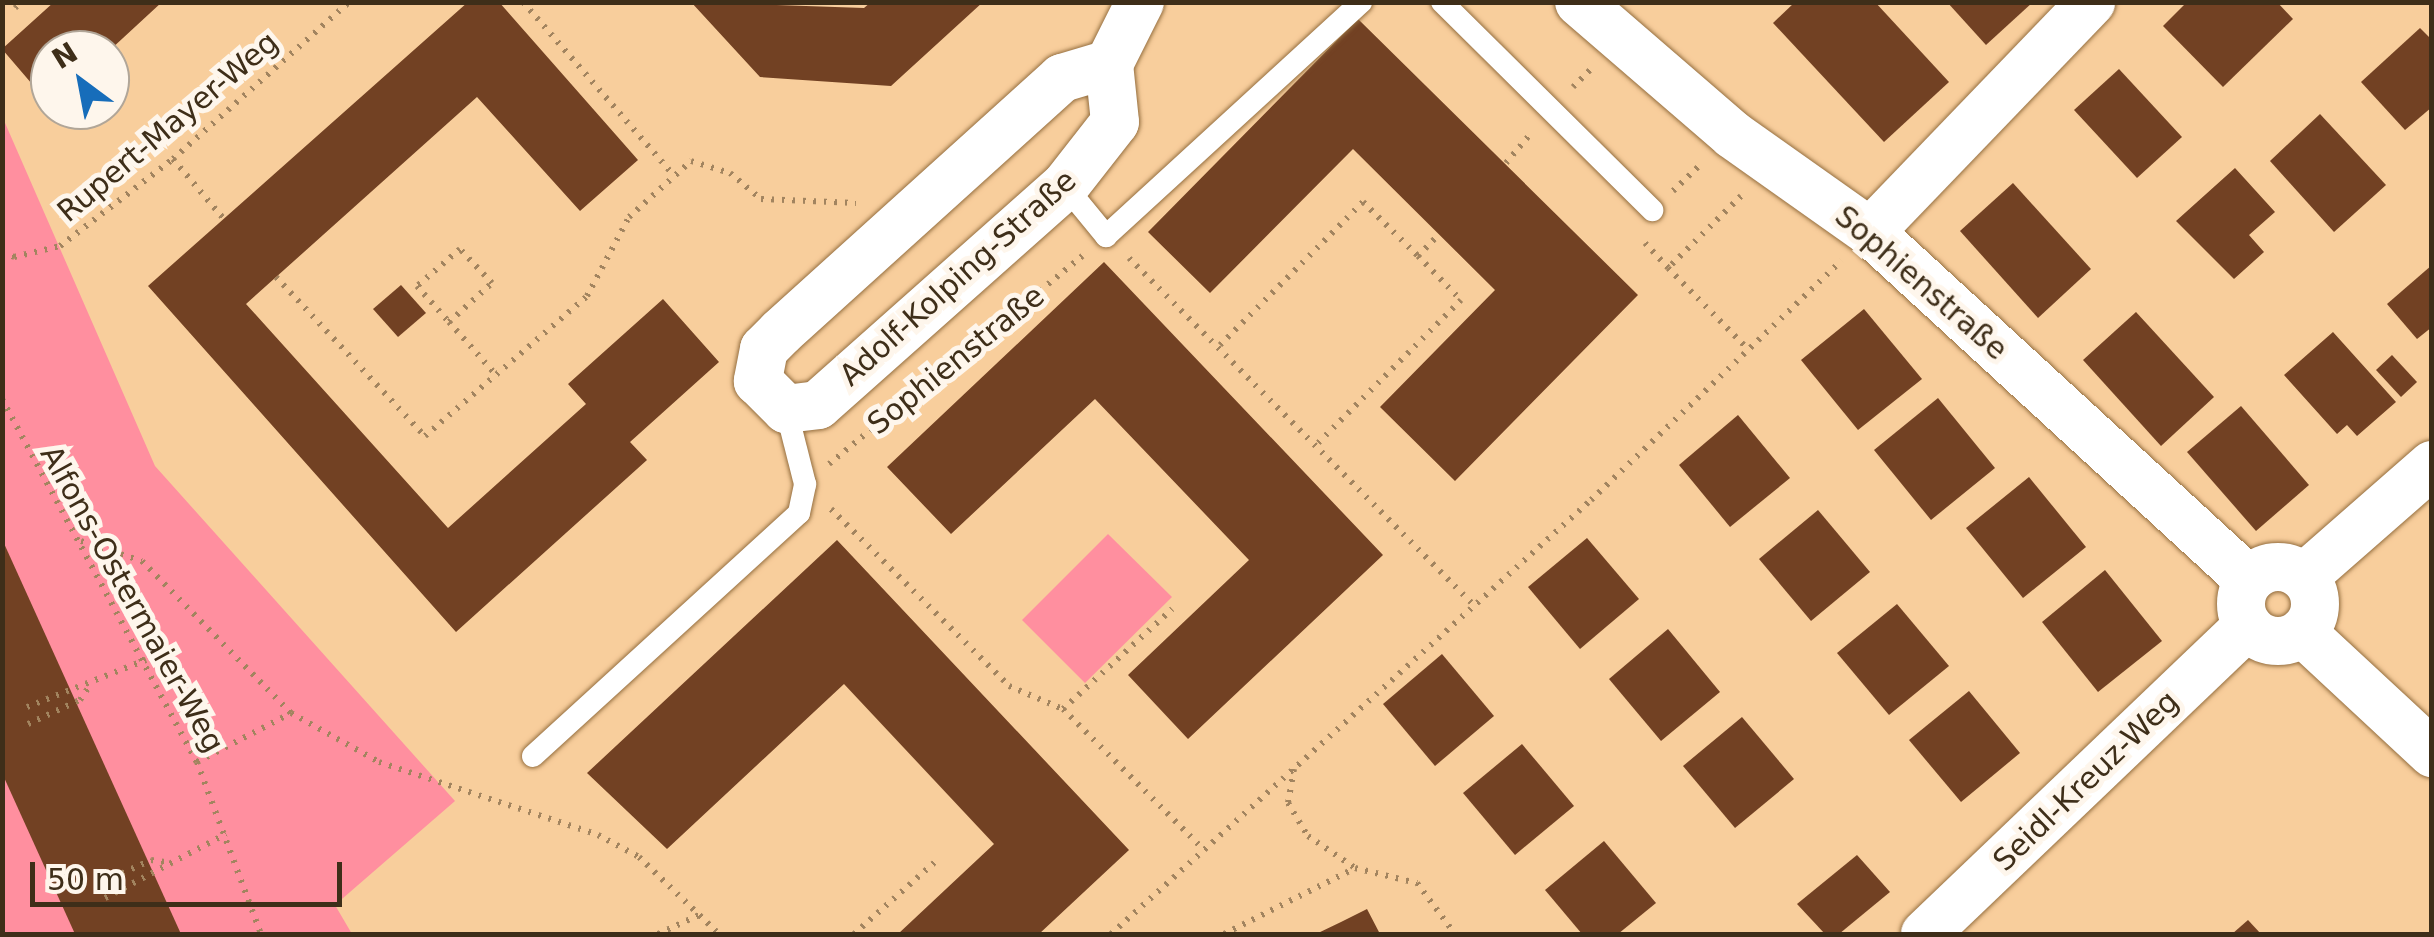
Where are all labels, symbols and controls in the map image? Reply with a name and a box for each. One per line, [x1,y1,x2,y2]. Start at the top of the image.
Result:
street label: Rupert-Mayer-Weg [50,24,286,230]
north arrow [30,30,130,130]
text: N [46,36,84,76]
street label: Adolf-Kolping-Straße [832,162,1084,394]
street label: Sophienstraße [1827,198,2015,368]
street label: Sophienstraße [860,278,1052,442]
street label: Alfons-Ostermaier-Weg [33,439,231,759]
street label: Seidl-Kreuz-Weg [1986,683,2186,879]
scale bar [35,842,348,904]
text: 50 m [47,862,124,897]

